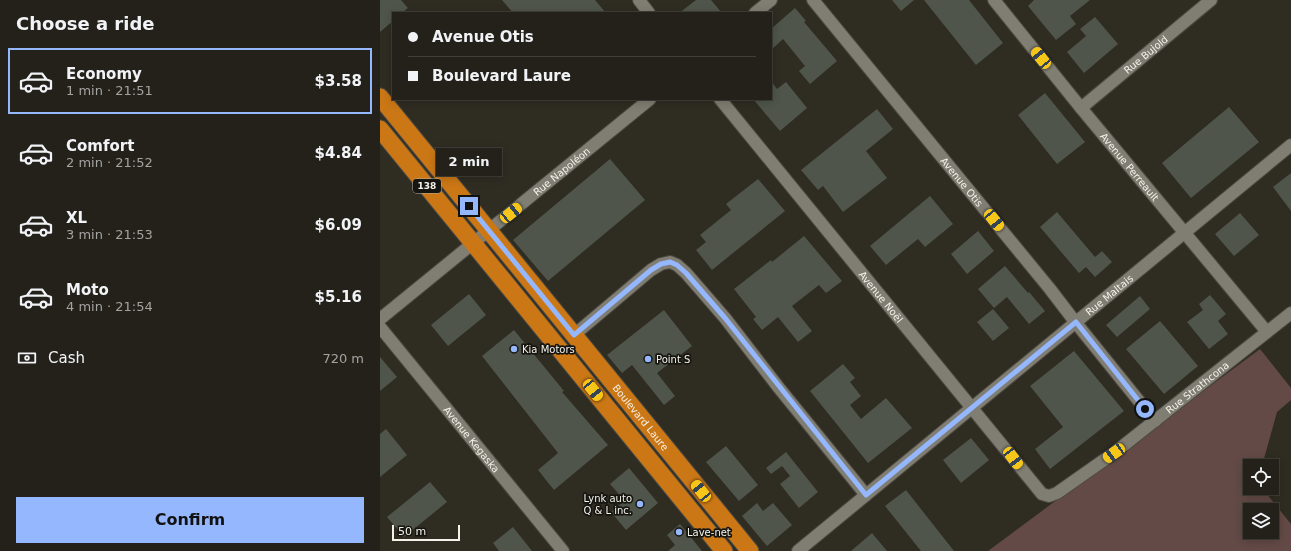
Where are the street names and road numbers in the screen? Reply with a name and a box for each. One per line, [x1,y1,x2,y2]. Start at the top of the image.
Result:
street label: Rue Bujold [1122,33,1170,76]
street label: Avenue Perreault [1098,131,1161,203]
street label: Rue Napoléon [531,145,592,198]
street label: Avenue Otis [938,155,985,209]
road number: 138 [413,179,441,193]
street label: Avenue Noël [857,269,905,325]
street label: Rue Maltais [1084,273,1135,318]
street label: Rue Strathcona [1164,359,1231,416]
street label: Boulevard Laure [610,382,671,453]
street label: Avenue Kegaska [441,404,502,475]

